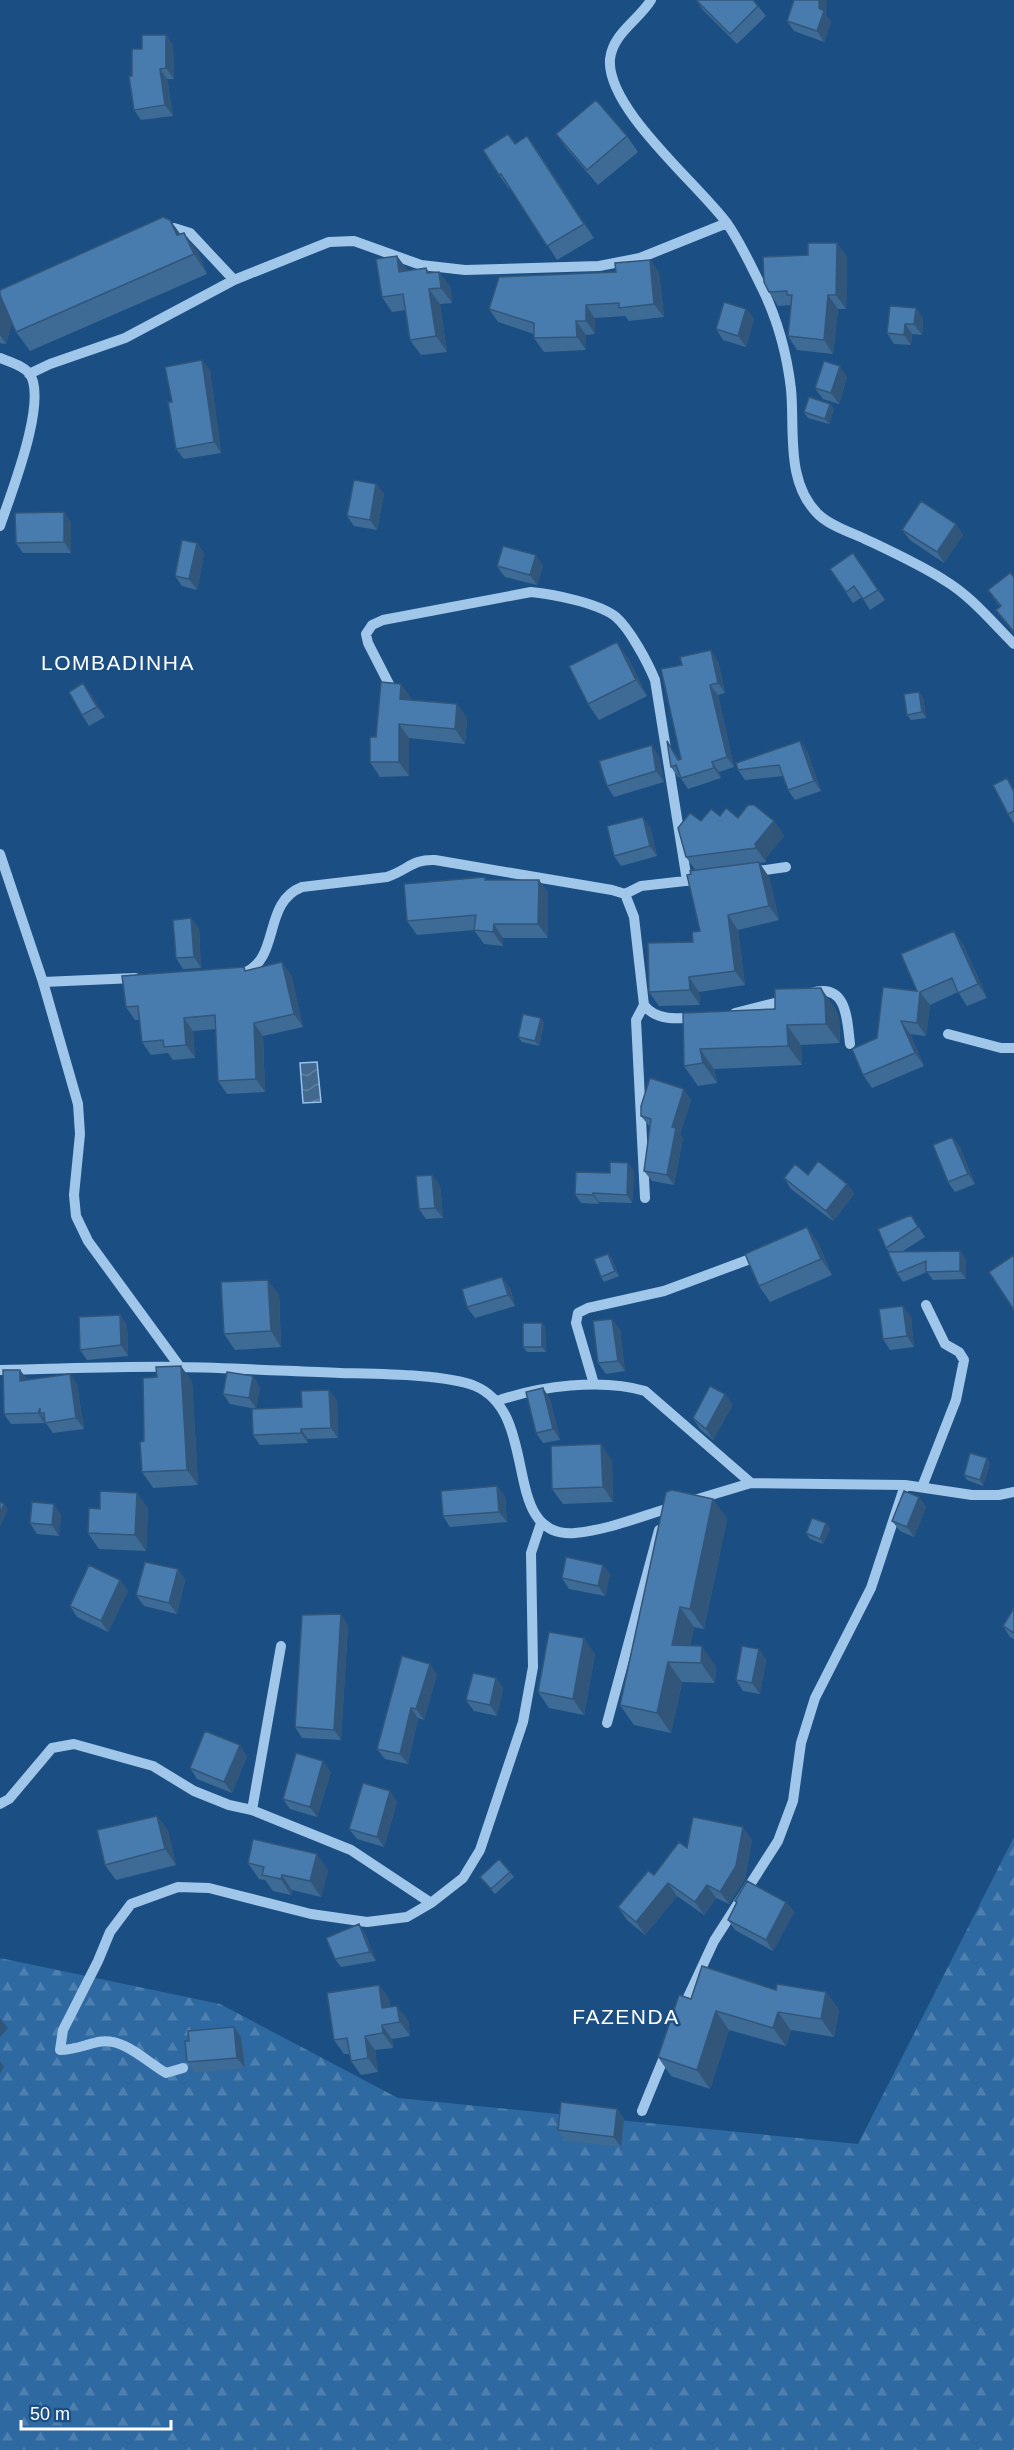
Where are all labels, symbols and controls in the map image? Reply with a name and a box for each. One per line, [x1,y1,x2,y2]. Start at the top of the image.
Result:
district label: LOMBADINHA [41,651,195,674]
district label: FAZENDA [572,2005,680,2028]
scale bar [21,2393,171,2431]
text: 50 m [30,2404,70,2424]

